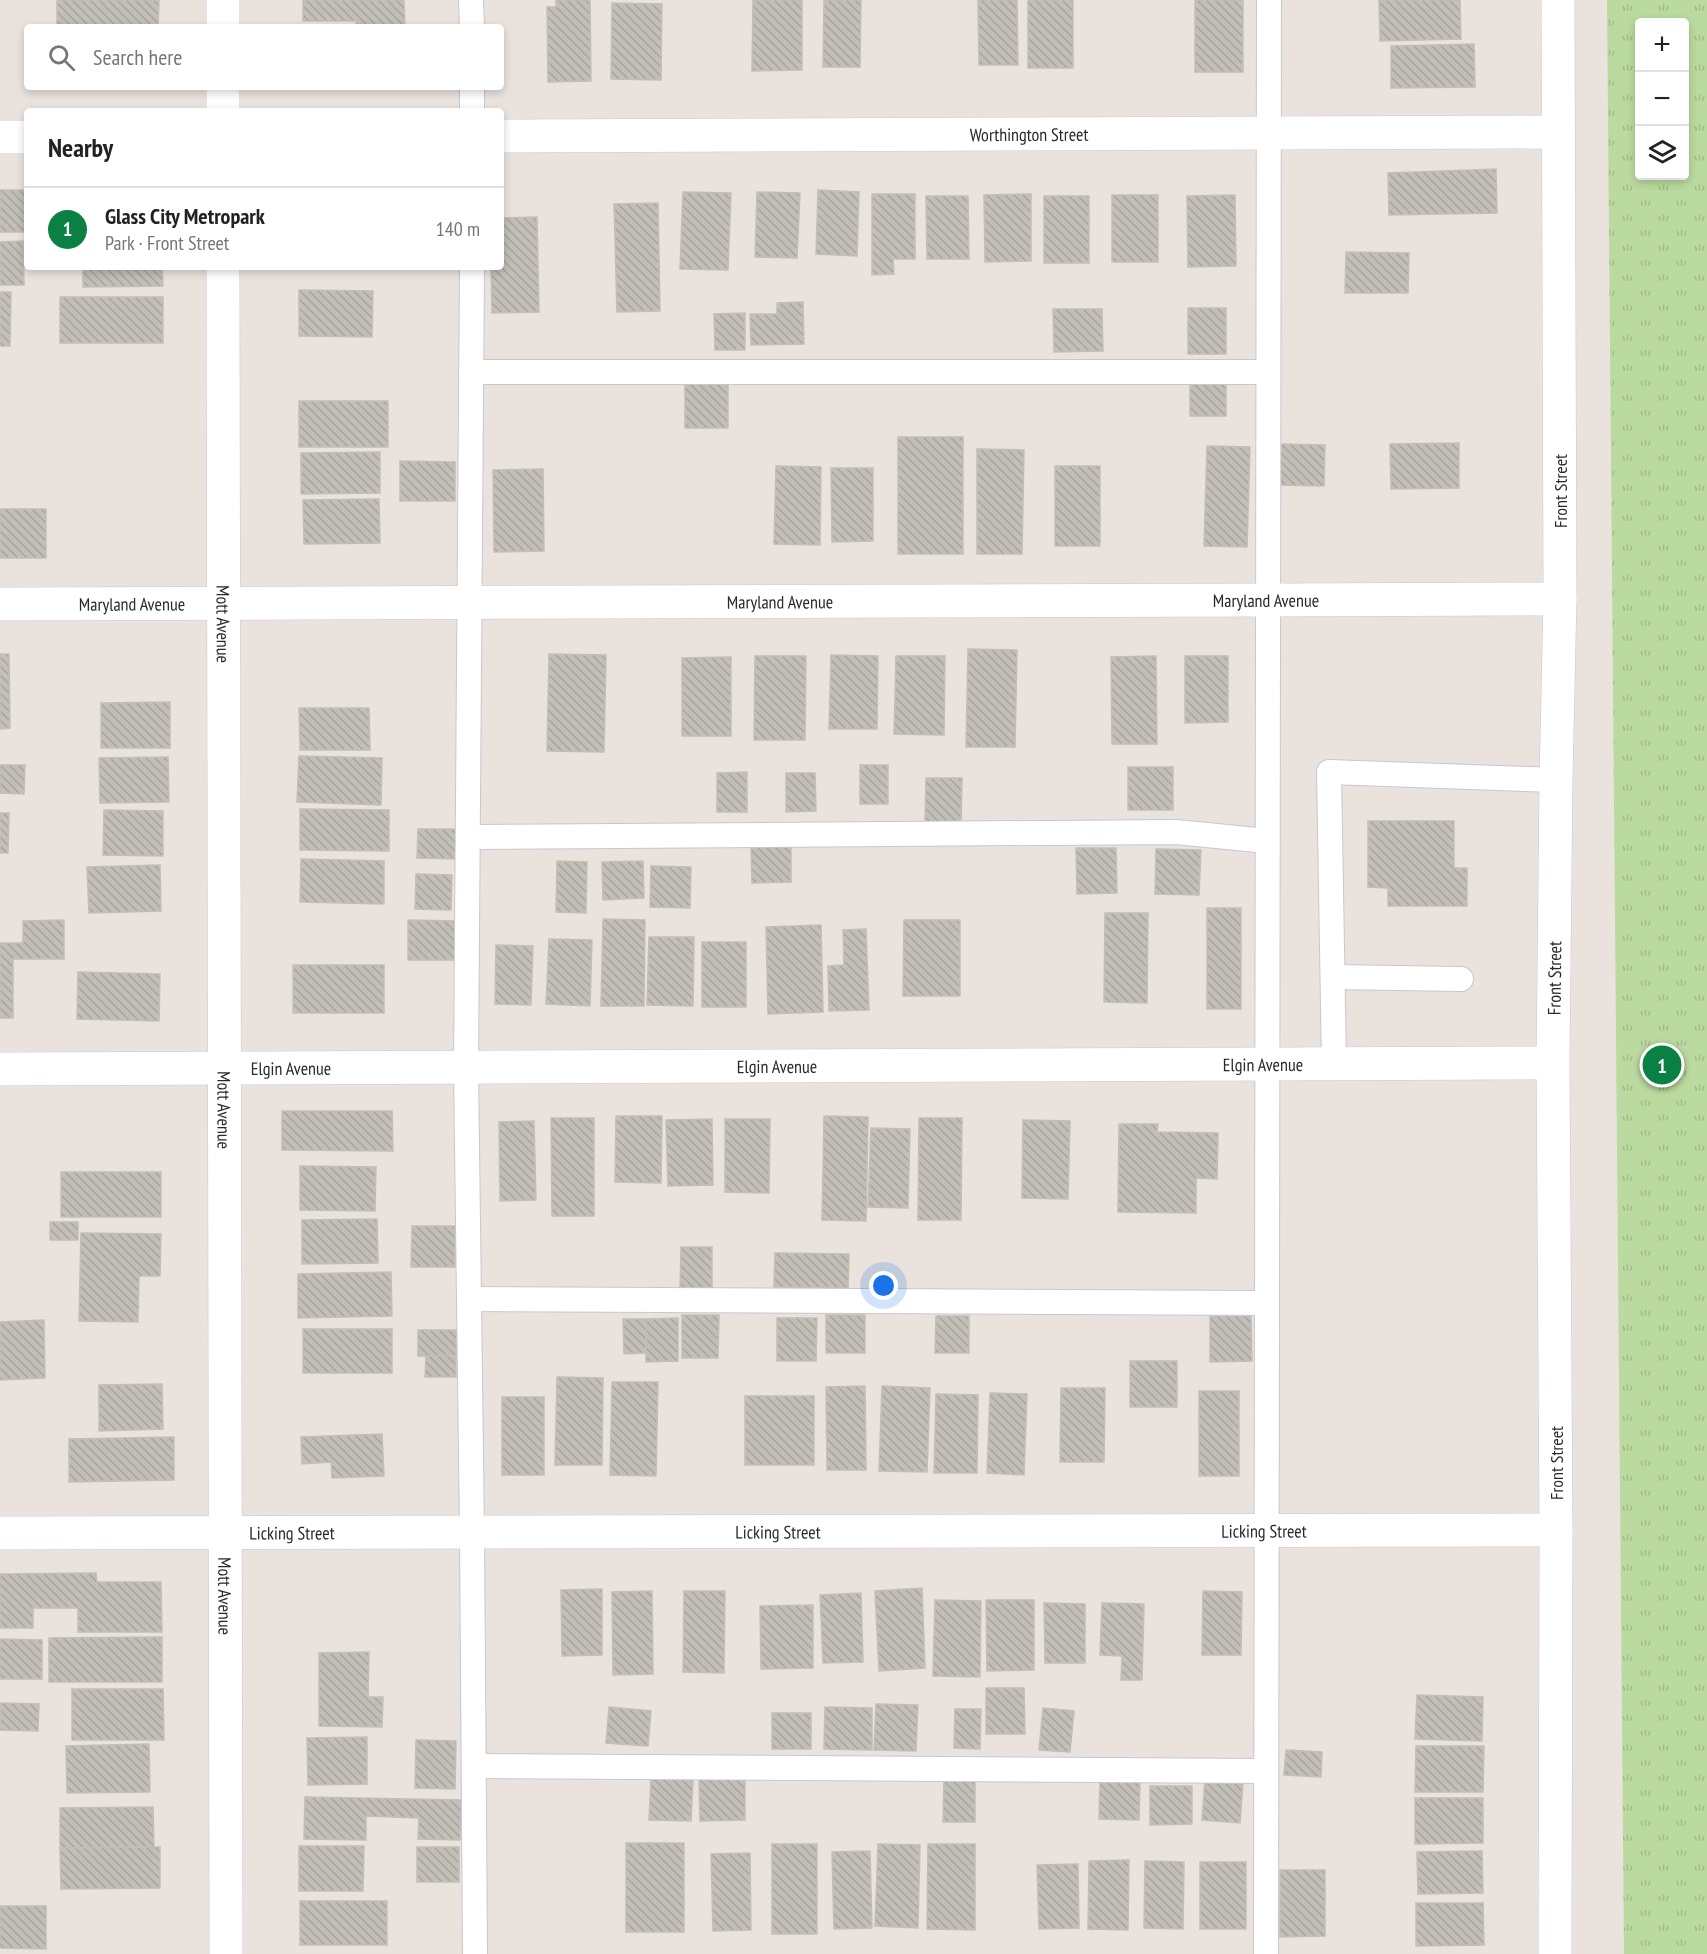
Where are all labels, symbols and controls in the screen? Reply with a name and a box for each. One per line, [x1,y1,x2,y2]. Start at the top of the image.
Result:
map controls [1635,18,1689,180]
button: + [1635,18,1689,72]
search box [24,24,504,90]
icon: search [45,41,78,74]
text: Search here [93,43,182,71]
button: − [1635,72,1689,126]
street label: Worthington Street [970,122,1088,146]
button: layers [1635,126,1689,180]
text: Nearby [48,131,113,164]
text: Glass City Metropark [105,202,265,230]
text: 1 [63,216,72,242]
text: 140 m [436,216,480,242]
text: Park · Front Street [105,230,229,256]
street label: Front Street [1549,454,1572,528]
street label: Mott Avenue [212,585,235,663]
street label: Maryland Avenue [1213,588,1319,612]
street label: Maryland Avenue [727,590,833,613]
street label: Maryland Avenue [79,592,185,615]
street label: Front Street [1542,941,1566,1015]
pin: 1 [1642,1042,1682,1088]
street label: Elgin Avenue [1223,1052,1303,1076]
street label: Elgin Avenue [737,1054,817,1078]
street label: Elgin Avenue [251,1056,331,1080]
street label: Mott Avenue [213,1071,236,1149]
your location [869,1271,898,1300]
street label: Front Street [1545,1426,1568,1500]
street label: Licking Street [1221,1519,1307,1542]
street label: Licking Street [735,1520,821,1543]
street label: Licking Street [249,1521,335,1544]
street label: Mott Avenue [214,1557,237,1635]

